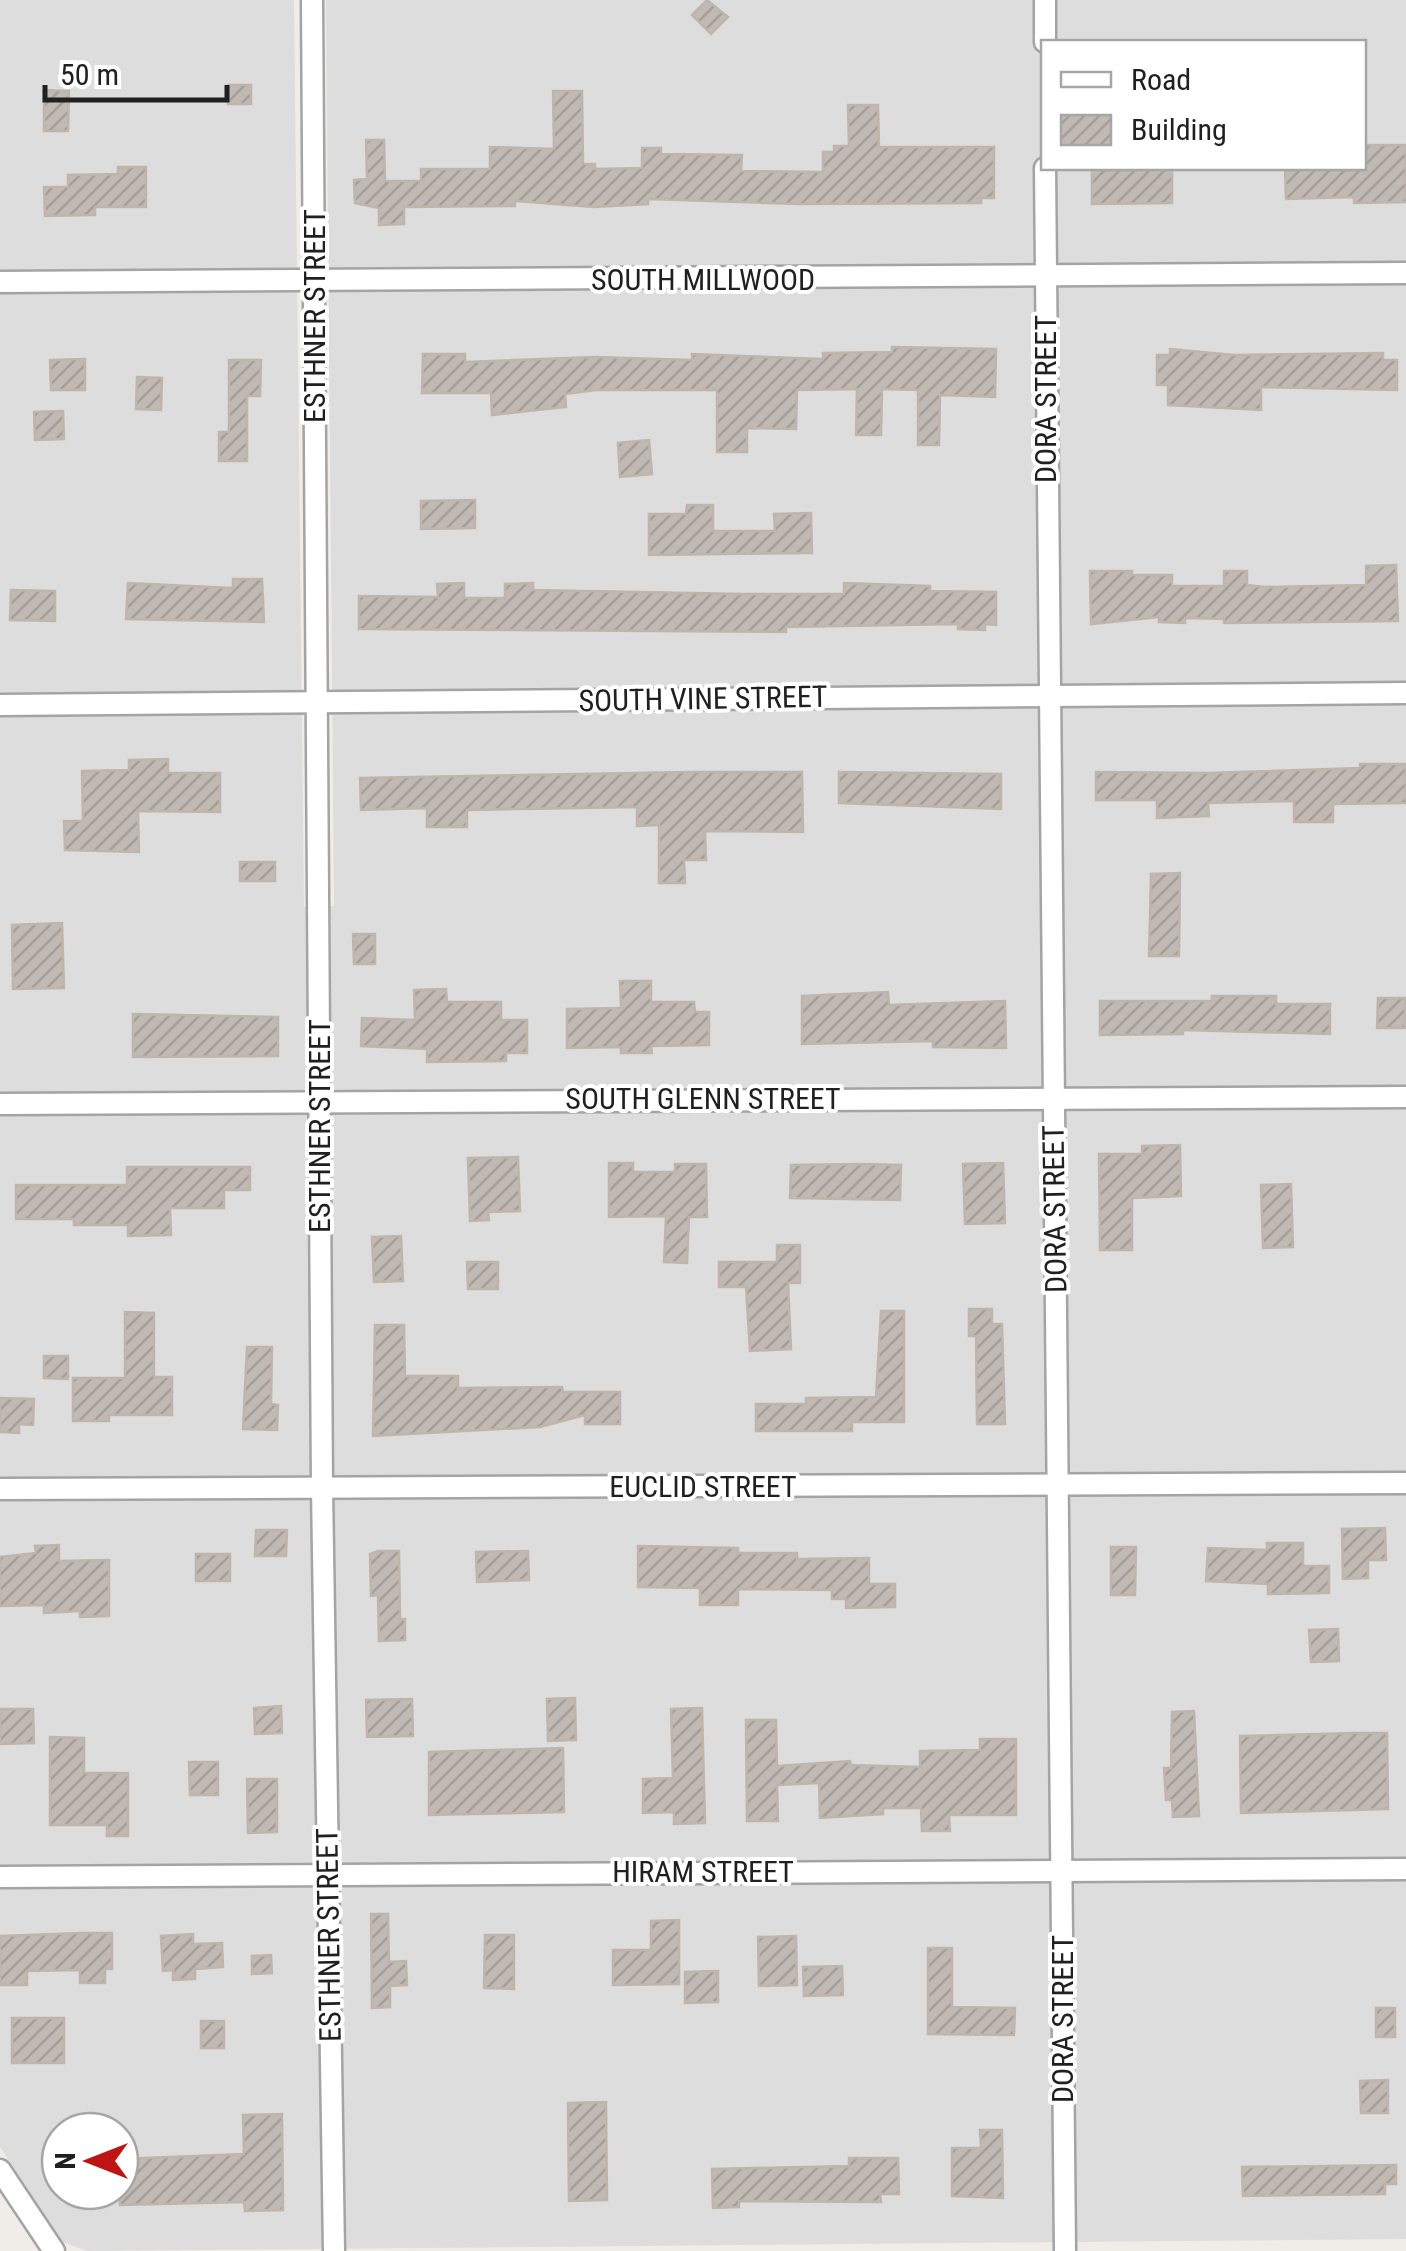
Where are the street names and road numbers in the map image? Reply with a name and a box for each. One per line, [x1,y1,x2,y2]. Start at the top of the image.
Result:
street label: ESTHNER STREET [297,209,332,423]
street label: SOUTH MILLWOOD [591,262,815,297]
street label: DORA STREET [1028,315,1063,483]
street label: SOUTH VINE STREET [578,679,828,718]
street label: ESTHNER STREET [302,1019,337,1233]
street label: SOUTH GLENN STREET [565,1081,841,1116]
street label: DORA STREET [1036,1125,1073,1293]
street label: EUCLID STREET [609,1469,797,1504]
street label: ESTHNER STREET [309,1828,348,2042]
street label: HIRAM STREET [612,1854,794,1889]
street label: DORA STREET [1045,1935,1080,2103]

